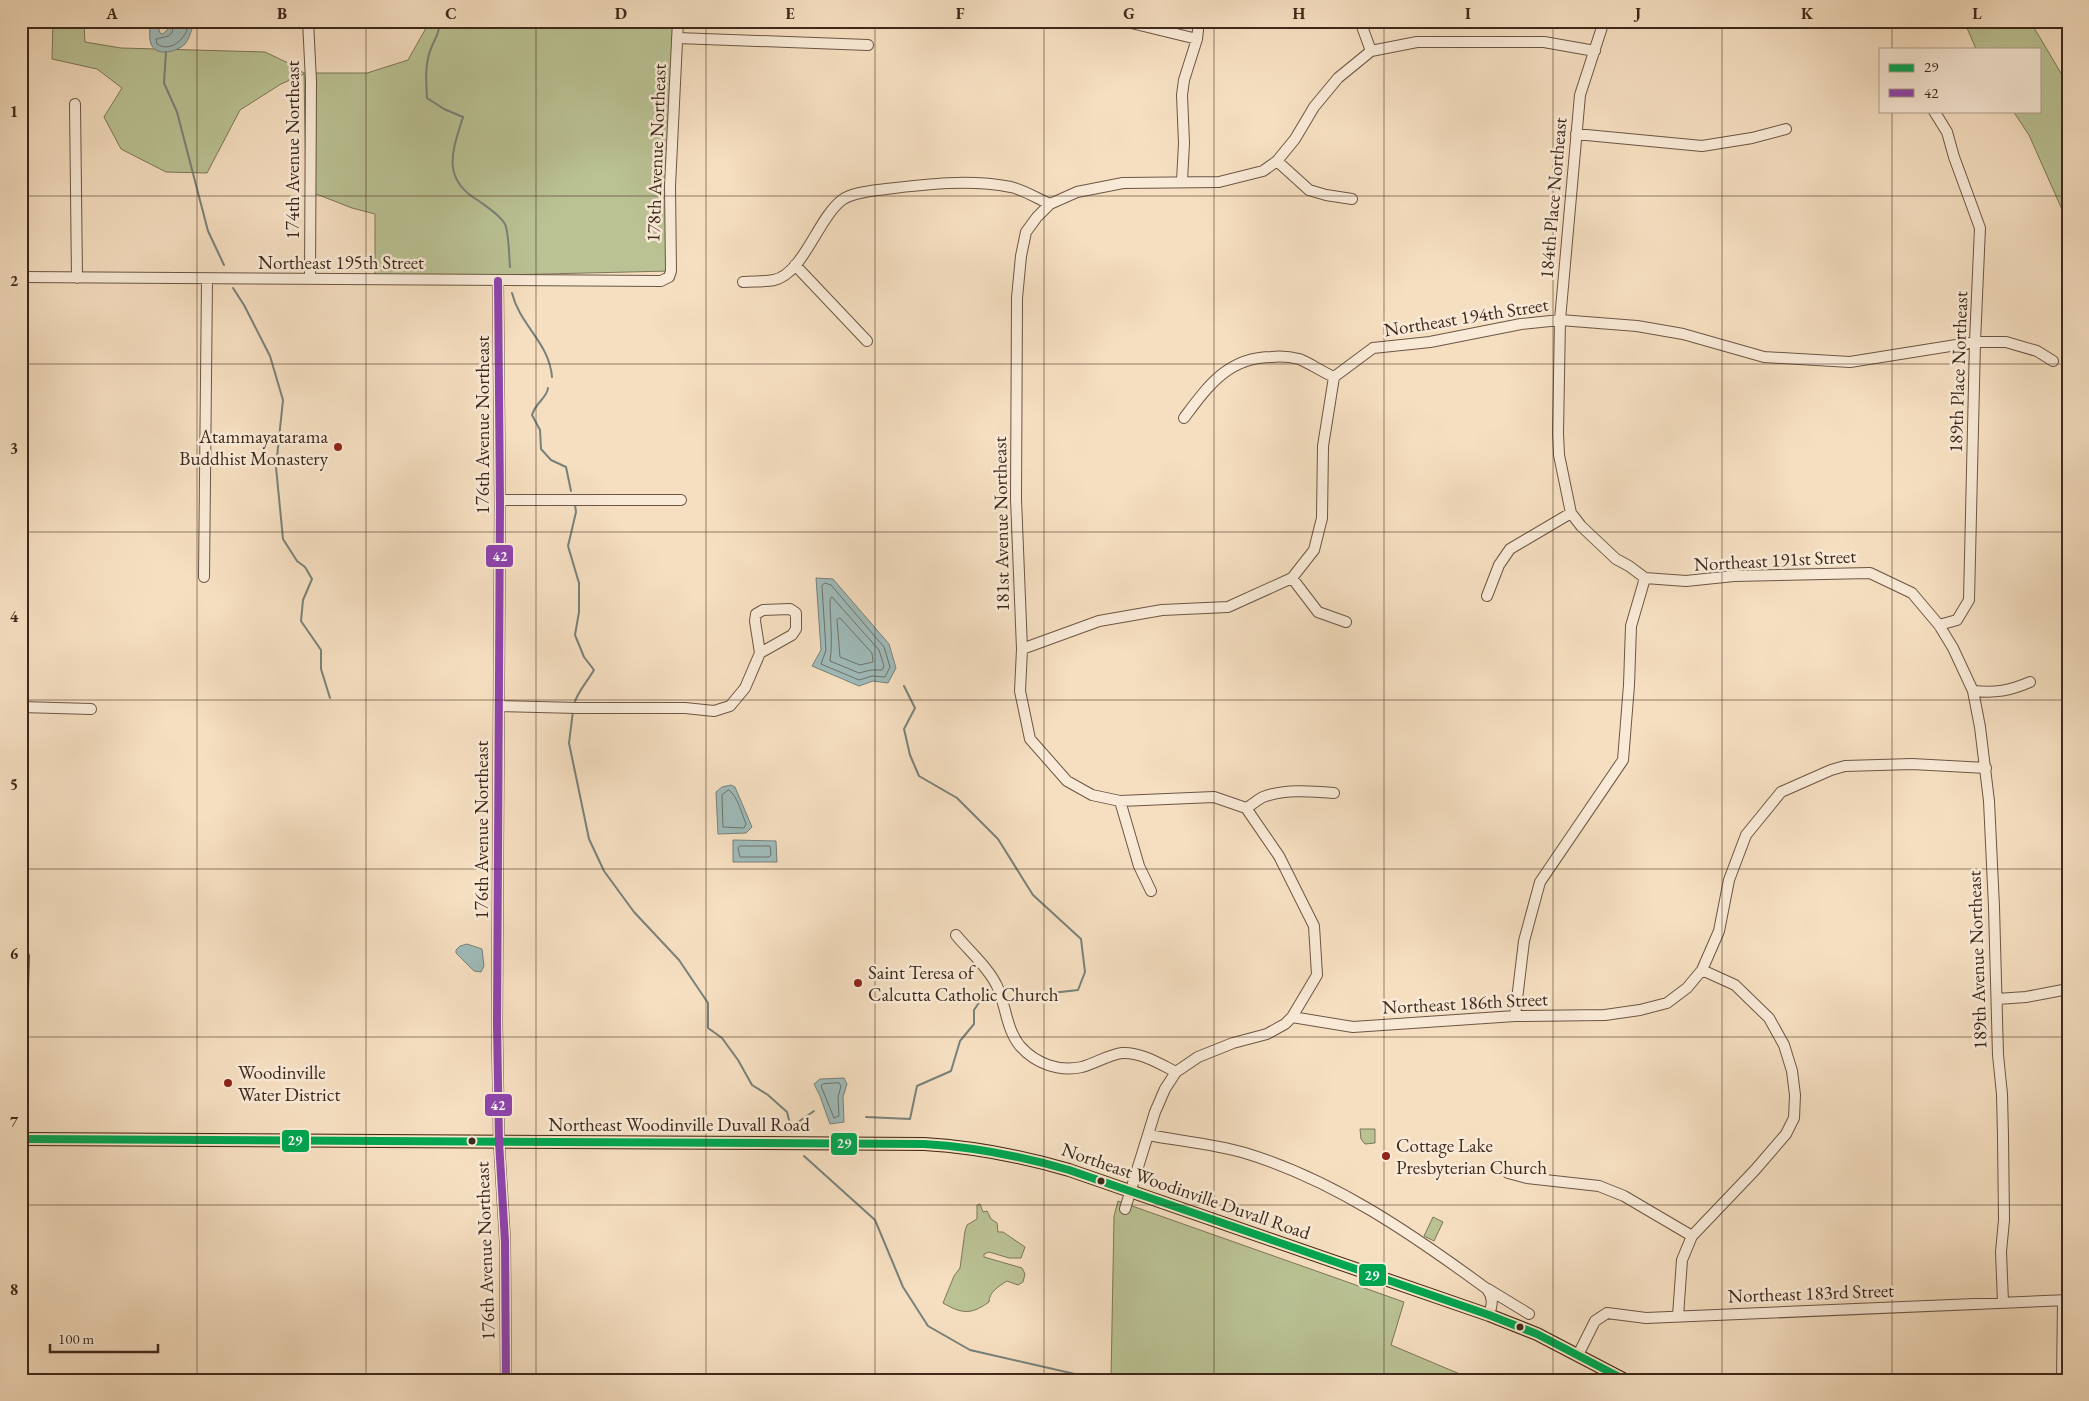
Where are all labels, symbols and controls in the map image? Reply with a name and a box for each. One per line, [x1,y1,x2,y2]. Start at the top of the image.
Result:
text: A [105,3,118,24]
text: B [277,3,287,24]
text: C [445,3,457,24]
text: D [615,3,627,24]
text: E [785,3,795,24]
text: F [956,3,965,24]
text: G [1123,3,1135,24]
text: H [1293,3,1306,24]
text: I [1465,3,1471,24]
text: J [1633,3,1641,24]
text: K [1801,3,1814,24]
text: L [1972,3,1982,24]
legend [1879,48,2042,112]
text: 29 [1924,57,1938,76]
street label: 174th Avenue Northeast [280,61,305,239]
street label: 178th Avenue Northeast [640,63,672,243]
text: 42 [1924,83,1939,102]
text: 1 [10,101,18,122]
street label: 184th Place Northeast [1533,116,1573,280]
street label: Northeast 195th Street [258,250,424,275]
text: 2 [10,270,19,291]
street label: 189th Place Northeast [1943,291,1973,453]
street label: Northeast 194th Street [1382,292,1550,342]
street label: 176th Avenue Northeast [470,336,495,514]
place label: Atammayatarama Buddhist Monastery [179,424,329,471]
street label: 181st Avenue Northeast [987,436,1015,612]
text: 3 [10,438,18,459]
marker: Atammayatarama Buddhist Monastery [332,441,344,453]
street label: Northeast 191st Street [1693,543,1857,577]
line badge: 42 [485,544,514,568]
text: 42 [493,547,508,565]
text: 4 [10,606,19,627]
street label: 176th Avenue Northeast [469,741,494,919]
text: 5 [10,774,18,795]
street label: 189th Avenue Northeast [1961,870,1993,1050]
text: 6 [10,943,19,964]
place label: Saint Teresa of Calcutta Catholic Church [868,960,1059,1007]
marker: Saint Teresa of Calcutta Catholic Church [852,977,864,989]
street label: Northeast 186th Street [1381,986,1549,1020]
place label: Woodinville Water District [238,1060,340,1107]
marker: Woodinville Water District [222,1077,234,1089]
line badge: 42 [484,1093,513,1117]
text: 42 [491,1096,506,1114]
text: 7 [10,1111,19,1132]
street label: Northeast Woodinville Duvall Road [548,1112,810,1137]
line badge: 29 [281,1129,310,1153]
text: 29 [288,1131,303,1149]
line badge: 29 [830,1132,858,1156]
place label: Cottage Lake Presbyterian Church [1396,1133,1547,1180]
text: 29 [837,1134,852,1152]
unlabelled marker [467,1136,477,1146]
street label: Northeast Woodinville Duvall Road [1058,1137,1314,1246]
marker: Cottage Lake Presbyterian Church [1380,1150,1392,1162]
street label: 176th Avenue Northeast [469,1161,501,1341]
unlabelled marker [1096,1176,1106,1186]
line badge: 29 [1358,1263,1387,1287]
text: 29 [1365,1266,1380,1284]
street label: Northeast 183rd Street [1727,1278,1895,1308]
text: 8 [10,1279,18,1300]
scale bar [50,1321,158,1353]
unlabelled marker [1515,1322,1525,1332]
text: 100 m [58,1329,95,1348]

